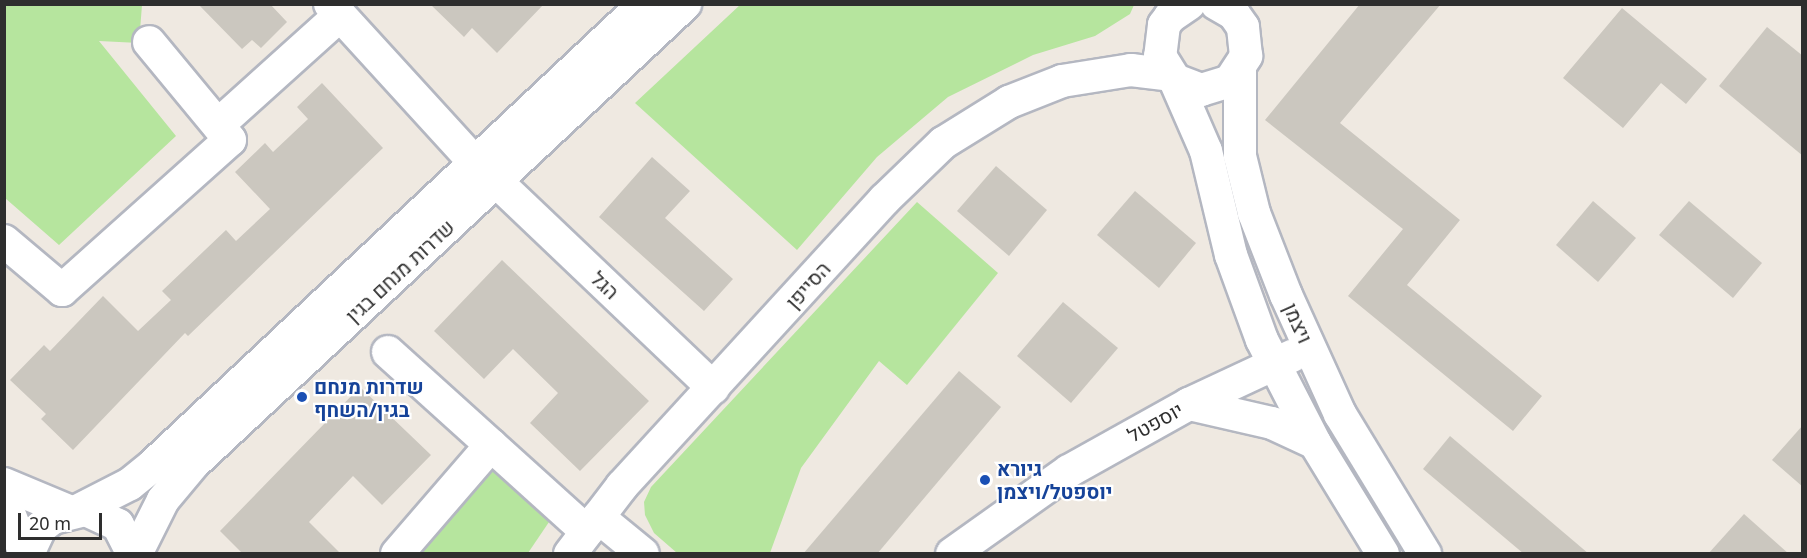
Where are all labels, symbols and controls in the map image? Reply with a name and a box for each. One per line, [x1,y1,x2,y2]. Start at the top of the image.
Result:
street label: שדרות מנחם בגין [341,215,459,327]
street label: הסייפן [781,257,835,313]
street label: הגל [586,266,624,304]
street label: ויצמן [1279,299,1317,347]
place label: שדרות מנחם בגין/השחף [314,374,424,421]
marker: שדרות מנחם בגין/השחף [295,390,309,404]
street label: יוספטל [1123,397,1187,447]
place label: גיורא יוספטל/ויצמן [997,456,1113,503]
marker: גיורא יוספטל/ויצמן [978,473,992,487]
scale bar [21,501,105,539]
text: 20 m [29,511,71,535]

